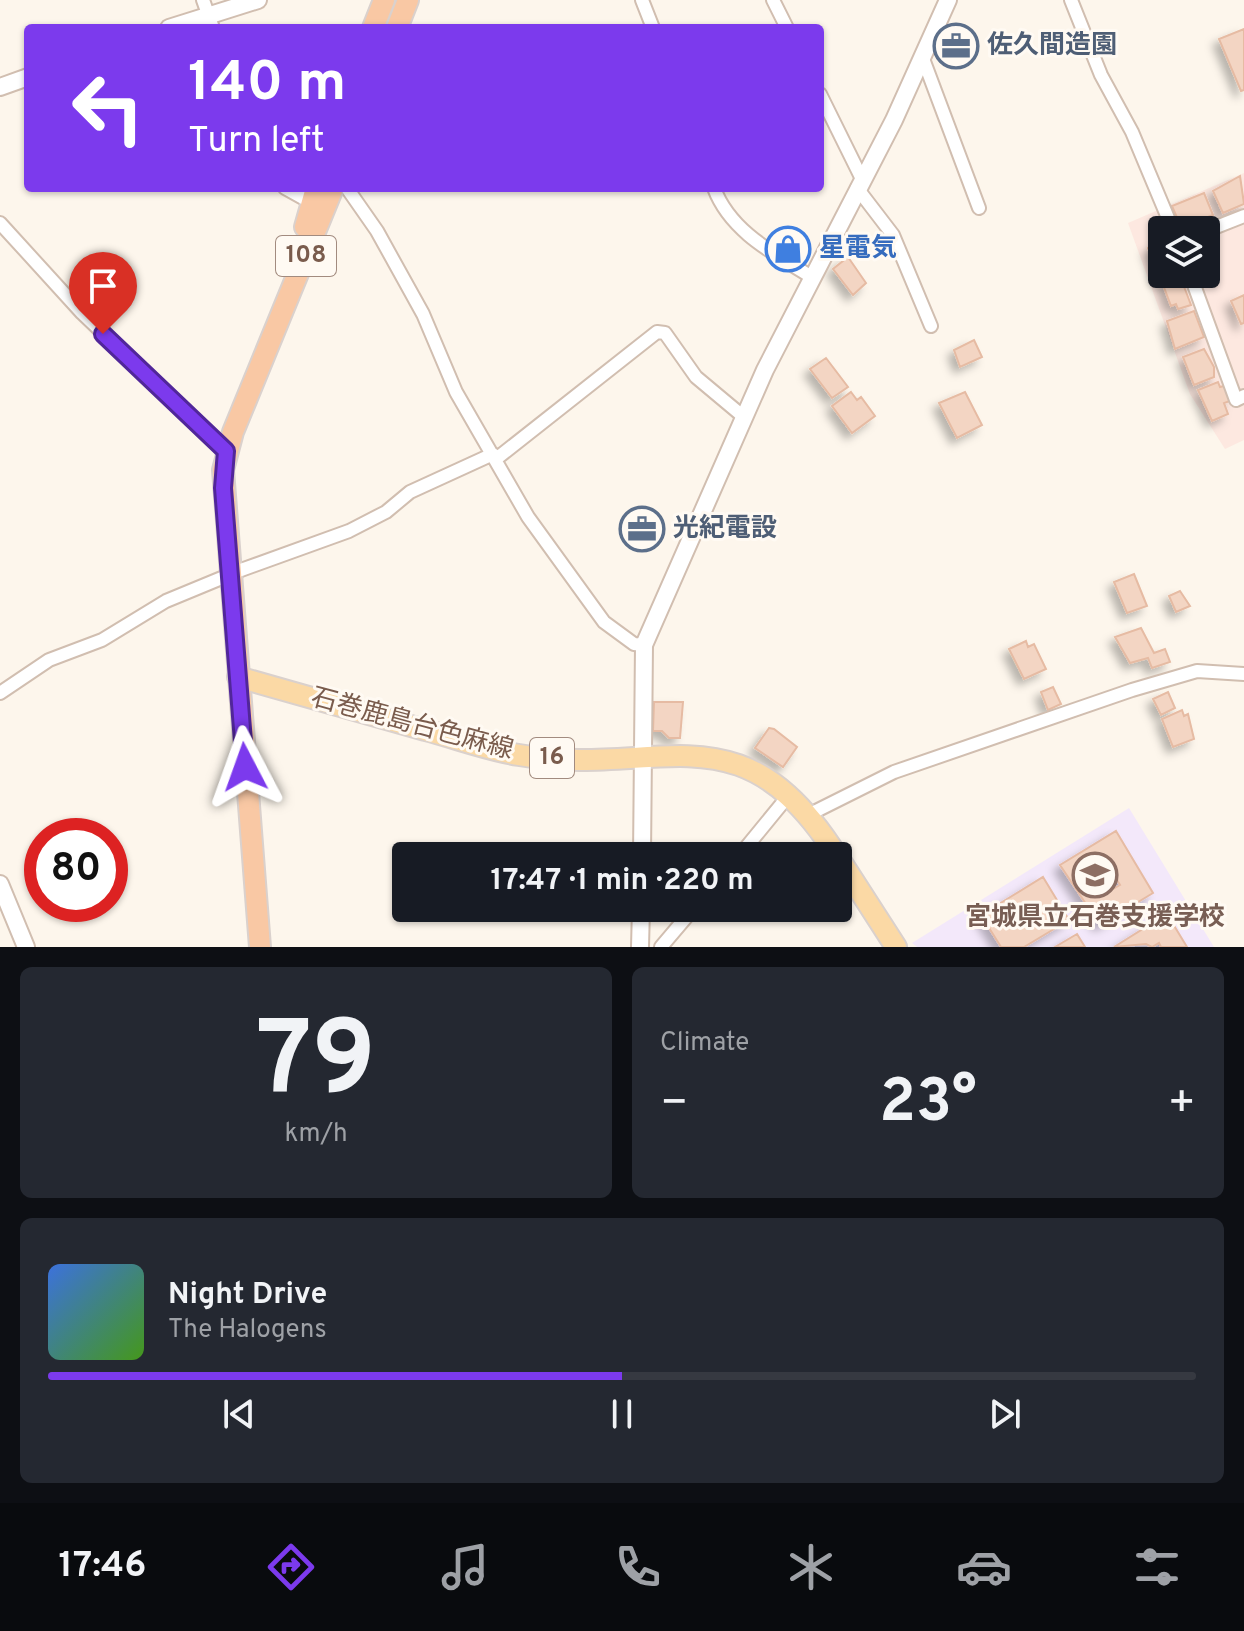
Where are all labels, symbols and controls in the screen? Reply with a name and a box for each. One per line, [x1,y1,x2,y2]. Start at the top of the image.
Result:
office icon: 佐久間造園 [932,22,980,70]
place label: 佐久間造園 [987,30,1117,63]
text: 140 m [188,50,346,120]
icon: left [56,56,160,160]
text: Turn left [188,119,325,165]
map controls [1148,216,1220,288]
button: layers [1148,216,1220,288]
shop icon: 星電気 [764,225,812,273]
place label: 星電気 [819,233,897,266]
road number: 108 [276,236,336,276]
pin [69,252,137,334]
icon: arrive [81,264,125,308]
office icon: 光紀電設 [618,505,666,553]
place label: 光紀電設 [673,513,777,546]
street label: 石巻鹿島台色麻線 [307,682,517,768]
position arrow [203,725,287,809]
road number: 16 [530,738,574,778]
speed limit sign: 80 [24,818,128,922]
school or university icon: 宮城県立石巻支援学校 [1071,851,1119,899]
text: 17:47 · 1 min · 220 m [490,863,754,900]
place label: 宮城県立石巻支援学校 [965,902,1225,935]
text: 79 [256,1000,376,1132]
text: Climate [660,1027,749,1060]
text: 23° [879,1067,977,1143]
text: − [660,1077,688,1133]
text: + [1168,1077,1196,1133]
text: km/h [284,1118,348,1151]
text: Night Drive [168,1277,327,1314]
text: The Halogens [168,1314,327,1347]
icon: previous [217,1392,261,1436]
icon: pause [600,1392,644,1436]
icon: next [983,1392,1027,1436]
icon: directions [263,1539,319,1595]
icon: music [437,1539,493,1595]
icon: phone [610,1539,666,1595]
icon: climate [783,1539,839,1595]
icon: car [956,1539,1012,1595]
icon: filters [1129,1539,1185,1595]
text: 17:46 [59,1544,146,1590]

